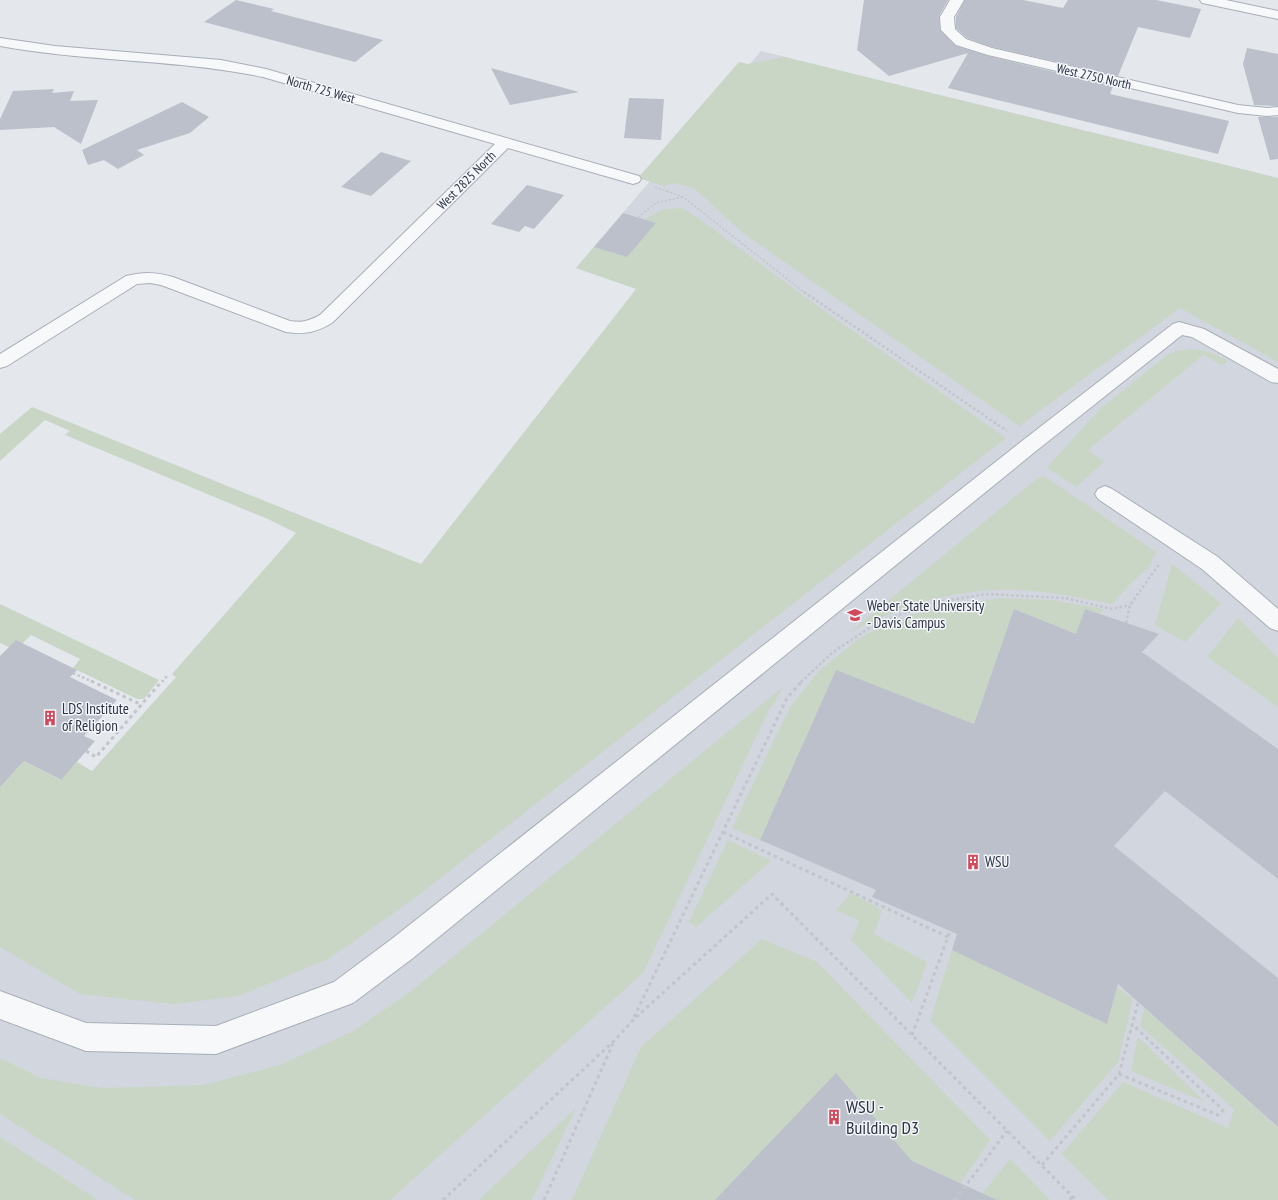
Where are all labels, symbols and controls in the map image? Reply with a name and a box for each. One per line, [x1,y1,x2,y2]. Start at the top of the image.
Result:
street label: West 2750 North [1055,60,1133,93]
street label: North 725 West [285,72,357,107]
street label: West 2825 North [433,147,500,213]
place label: Weber State University - Davis Campus [867,596,985,632]
school or university icon: Weber State University - Davis Campus [846,606,864,624]
place label: LDS Institute of Religion [62,699,129,735]
building icon: LDS Institute of Religion [41,709,59,727]
place label: WSU [985,852,1009,871]
building icon: WSU [964,853,982,871]
place label: WSU - Building D3 [846,1095,919,1139]
building icon: WSU - Building D3 [825,1108,843,1126]

